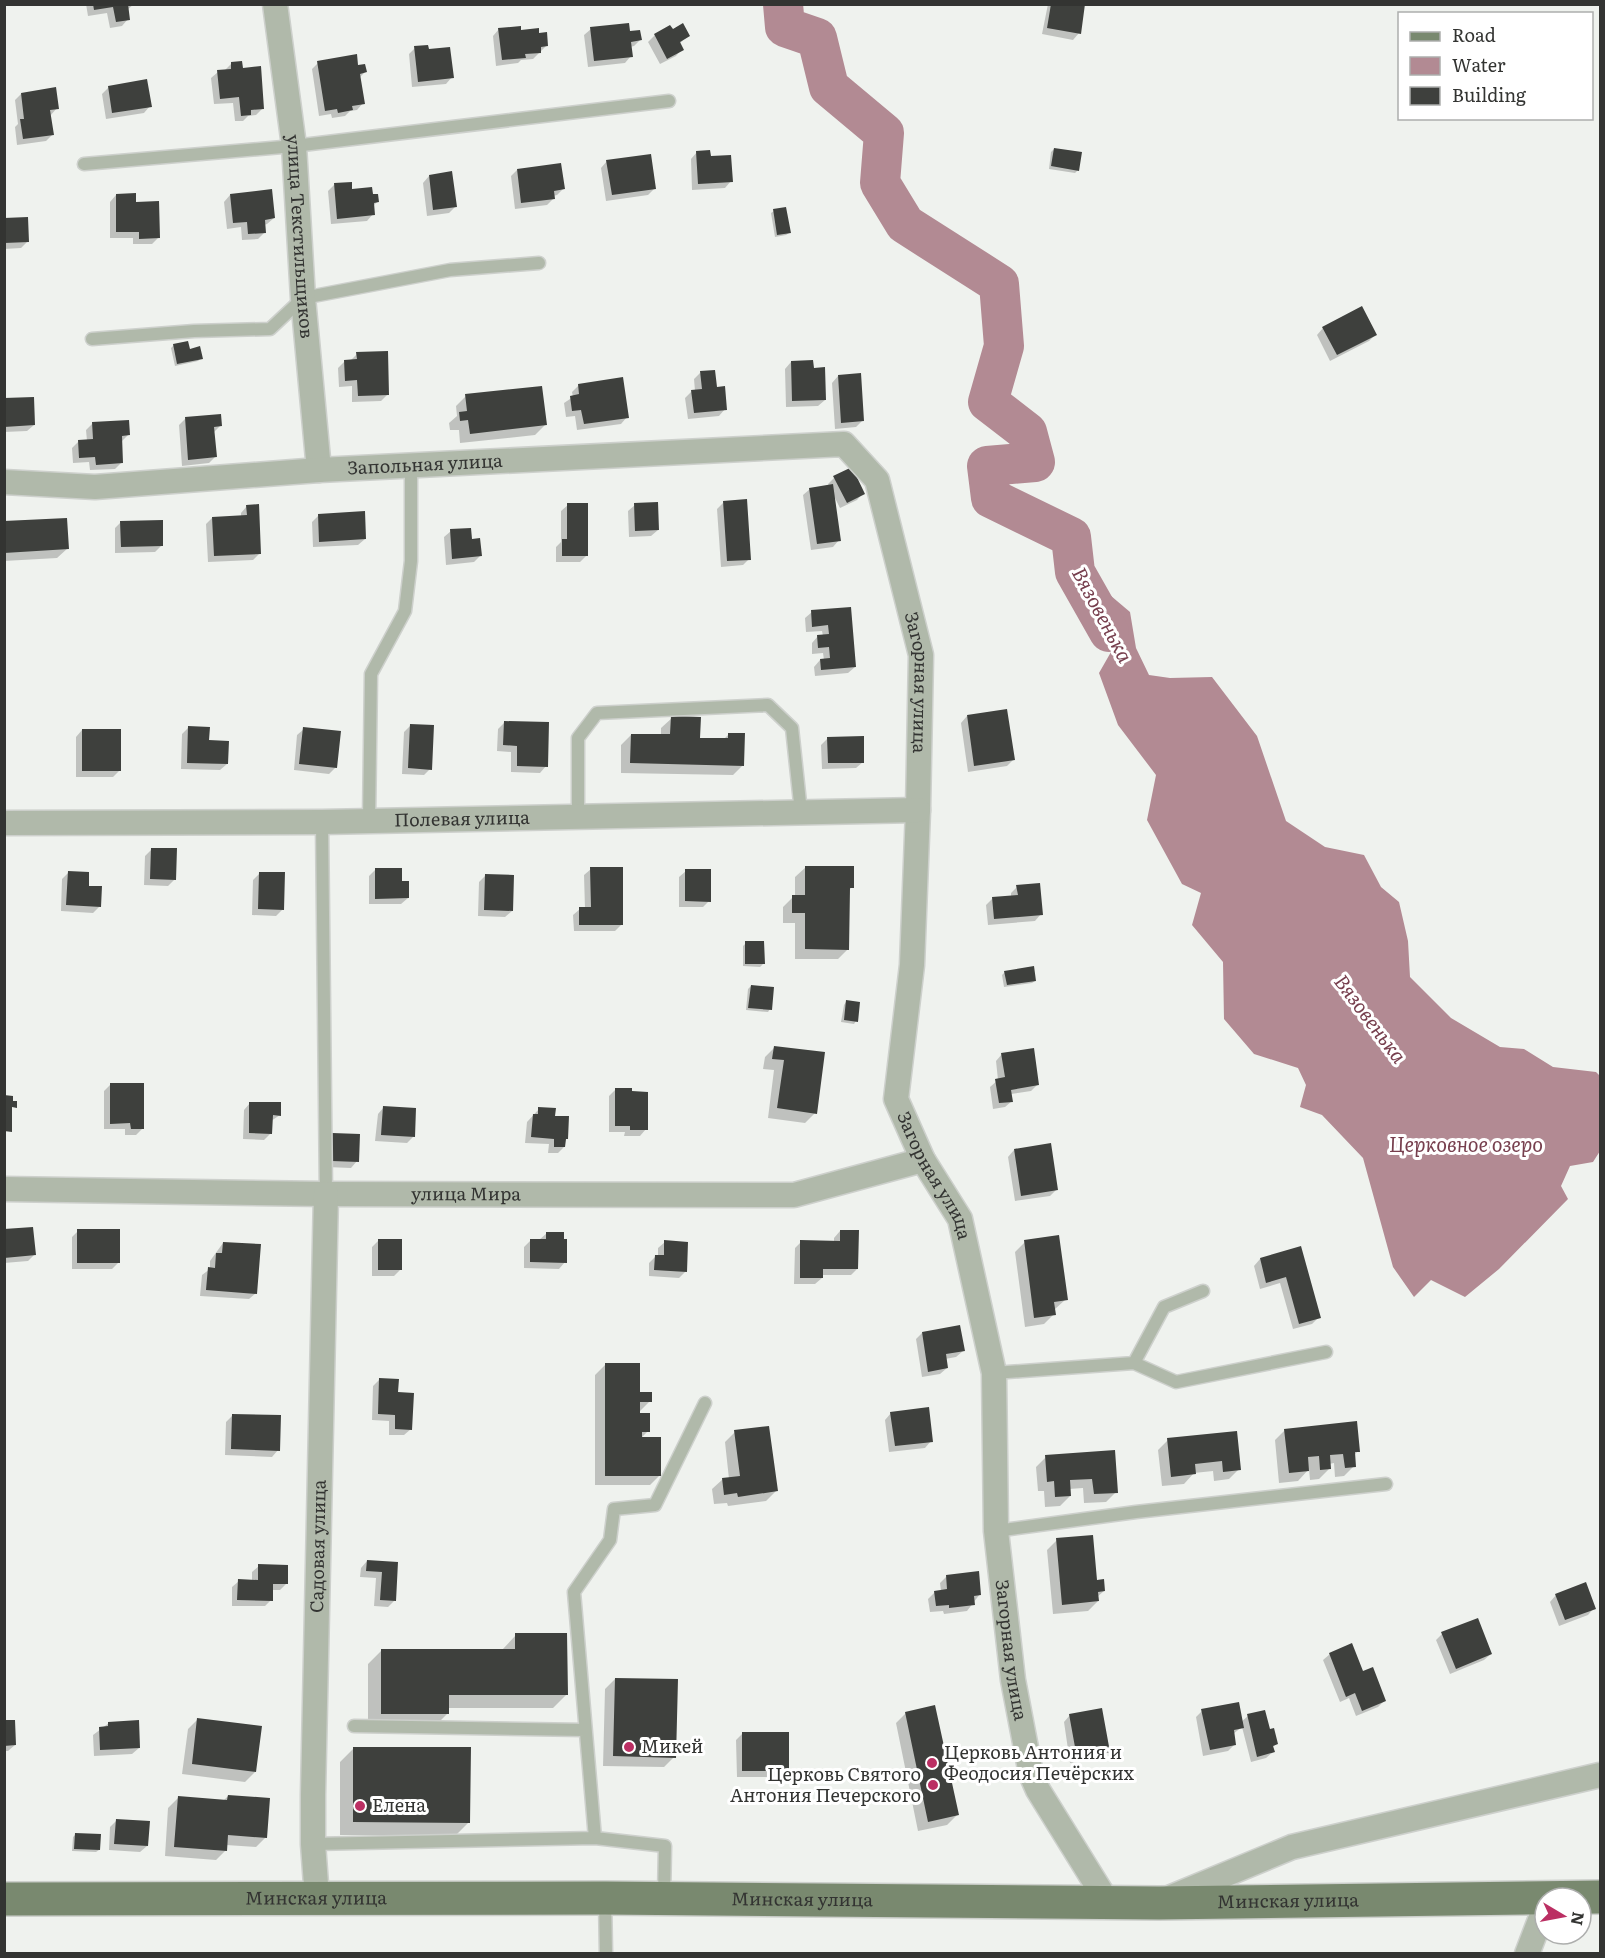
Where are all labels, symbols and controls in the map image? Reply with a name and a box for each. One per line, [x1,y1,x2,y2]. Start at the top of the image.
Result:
legend [1398,12,1593,120]
text: Road [1452,21,1496,48]
text: Water [1452,51,1506,78]
text: Building [1452,81,1527,108]
street label: улица Текстильщиков [281,133,322,340]
street label: Запольная улица [347,446,504,481]
water label: Вязовенька [1066,561,1142,668]
street label: Загорная улица [899,609,936,754]
street label: Полевая улица [394,803,530,833]
water label: Вязовенька [1328,967,1415,1069]
street label: Загорная улица [891,1107,979,1242]
water label: Церковное озеро [1389,1128,1543,1158]
street label: улица Мира [411,1179,521,1206]
street label: Садовая улица [302,1479,332,1613]
street label: Загорная улица [990,1578,1036,1723]
place label: Микей [641,1732,703,1759]
place label: Церковь Антония и Феодосия Печёрских [944,1738,1135,1786]
marker: Микей [622,1740,636,1754]
marker: Церковь Антония и Феодосия Печёрских [925,1756,939,1770]
place label: Церковь Святого Антония Печерского [730,1760,921,1808]
marker: Церковь Святого Антония Печерского [926,1778,940,1792]
place label: Елена [372,1791,426,1818]
marker: Елена [353,1799,367,1813]
street label: Минская улица [245,1883,387,1911]
street label: Минская улица [731,1884,873,1912]
street label: Минская улица [1217,1885,1359,1914]
north arrow [1533,1886,1593,1946]
text: N [1566,1910,1592,1927]

